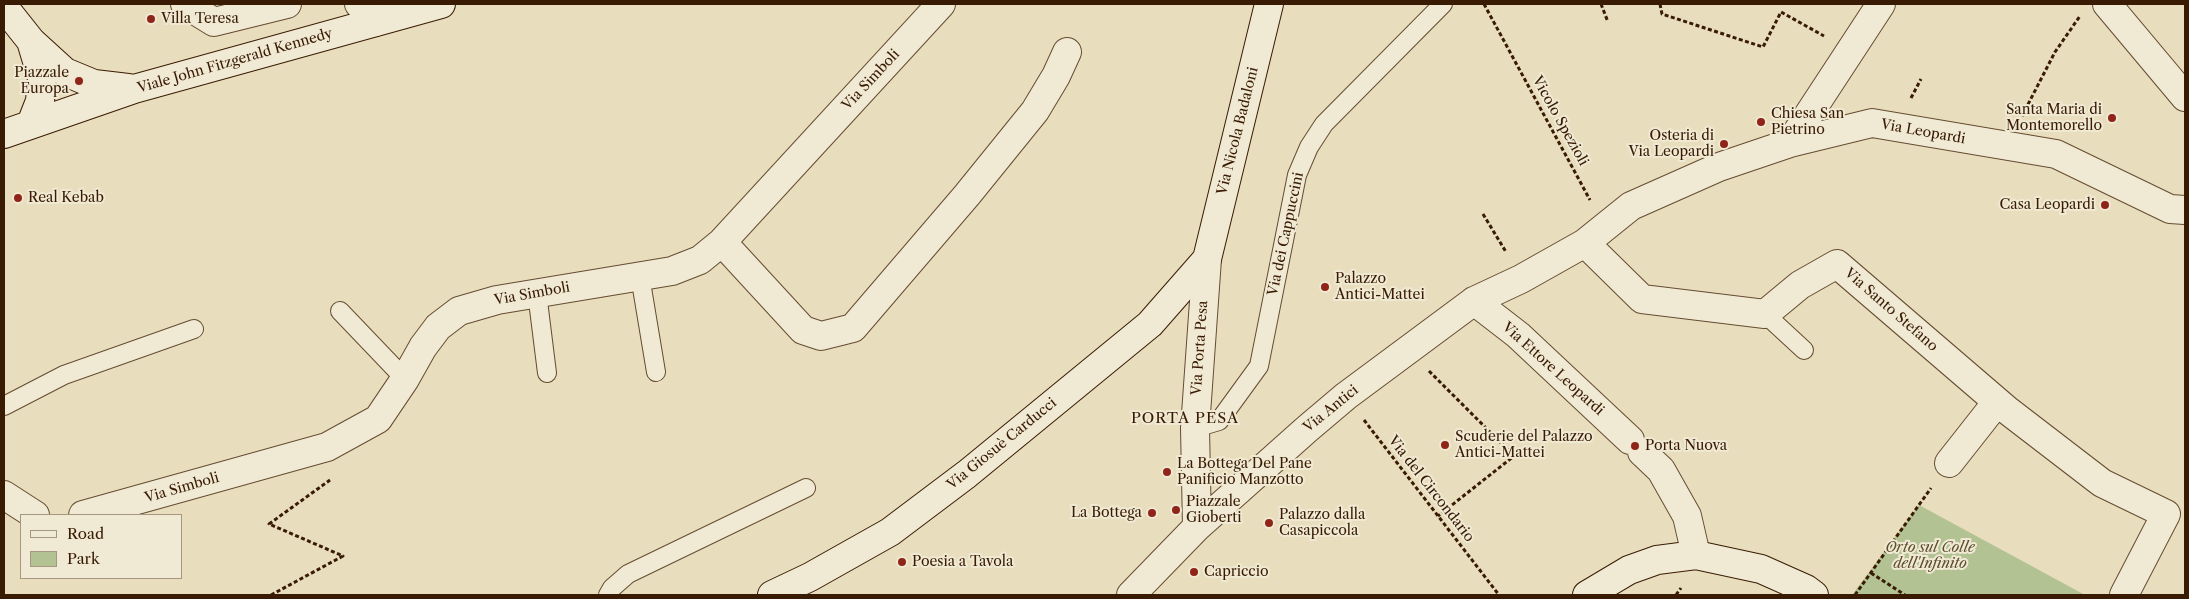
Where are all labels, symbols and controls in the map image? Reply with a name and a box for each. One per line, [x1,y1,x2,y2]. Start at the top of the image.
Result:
place label: Villa Teresa [161,11,239,27]
marker: Villa Teresa [145,13,157,25]
street label: Viale John Fitzgerald Kennedy [135,25,335,97]
street label: Via Simboli [839,46,903,114]
place label: Piazzale Europa [14,65,69,98]
street label: Via Nicola Badaloni [1214,65,1262,197]
street label: Vicolo Spezioli [1528,73,1592,169]
marker: Piazzale Europa [73,75,85,87]
place label: Santa Maria di Montemorello [2006,102,2102,134]
place label: Chiesa San Pietrino [1771,106,1844,138]
marker: Santa Maria di Montemorello [2106,112,2118,124]
marker: Chiesa San Pietrino [1755,116,1767,128]
street label: Via Leopardi [1879,116,1967,148]
place label: Osteria di Via Leopardi [1628,128,1714,160]
marker: Osteria di Via Leopardi [1718,138,1730,150]
street label: Via dei Cappuccini [1265,171,1307,297]
place label: Real Kebab [28,190,104,206]
marker: Real Kebab [12,192,24,204]
place label: Casa Leopardi [1999,197,2095,213]
marker: Casa Leopardi [2099,199,2111,211]
street label: Via Santo Stefano [1841,265,1941,355]
place label: Palazzo Antici-Mattei [1335,271,1425,304]
street label: Via Simboli [493,279,571,309]
marker: Palazzo Antici-Mattei [1319,281,1331,293]
street label: Via Porta Pesa [1188,300,1212,396]
street label: Via Ettore Leopardi [1499,319,1607,419]
street label: Via Antici [1300,382,1362,436]
street label: Via Giosuè Carducci [944,395,1060,493]
district label: PORTA PESA [1130,410,1240,428]
place label: Scuderie del Palazzo Antici-Mattei [1455,429,1593,462]
street label: Via del Circondario [1384,433,1478,545]
place label: Porta Nuova [1645,438,1727,454]
marker: Scuderie del Palazzo Antici-Mattei [1439,439,1451,451]
marker: Porta Nuova [1629,440,1641,452]
place label: La Bottega Del Pane Panificio Manzotto [1177,456,1312,488]
marker: La Bottega Del Pane Panificio Manzotto [1161,466,1173,478]
street label: Via Simboli [143,469,221,507]
place label: Piazzale Gioberti [1186,494,1242,526]
marker: Piazzale Gioberti [1170,504,1182,516]
place label: La Bottega [1071,505,1142,521]
marker: La Bottega [1146,507,1158,519]
place label: Palazzo dalla Casapiccola [1279,507,1365,540]
legend [20,514,182,579]
marker: Palazzo dalla Casapiccola [1263,517,1275,529]
text: Road [67,524,104,543]
park label: Orto sul Colle dell'Infinito [1885,540,1975,572]
text: Park [67,549,100,568]
place label: Poesia a Tavola [912,554,1013,570]
marker: Poesia a Tavola [896,556,908,568]
place label: Capriccio [1204,564,1269,580]
marker: Capriccio [1188,566,1200,578]

